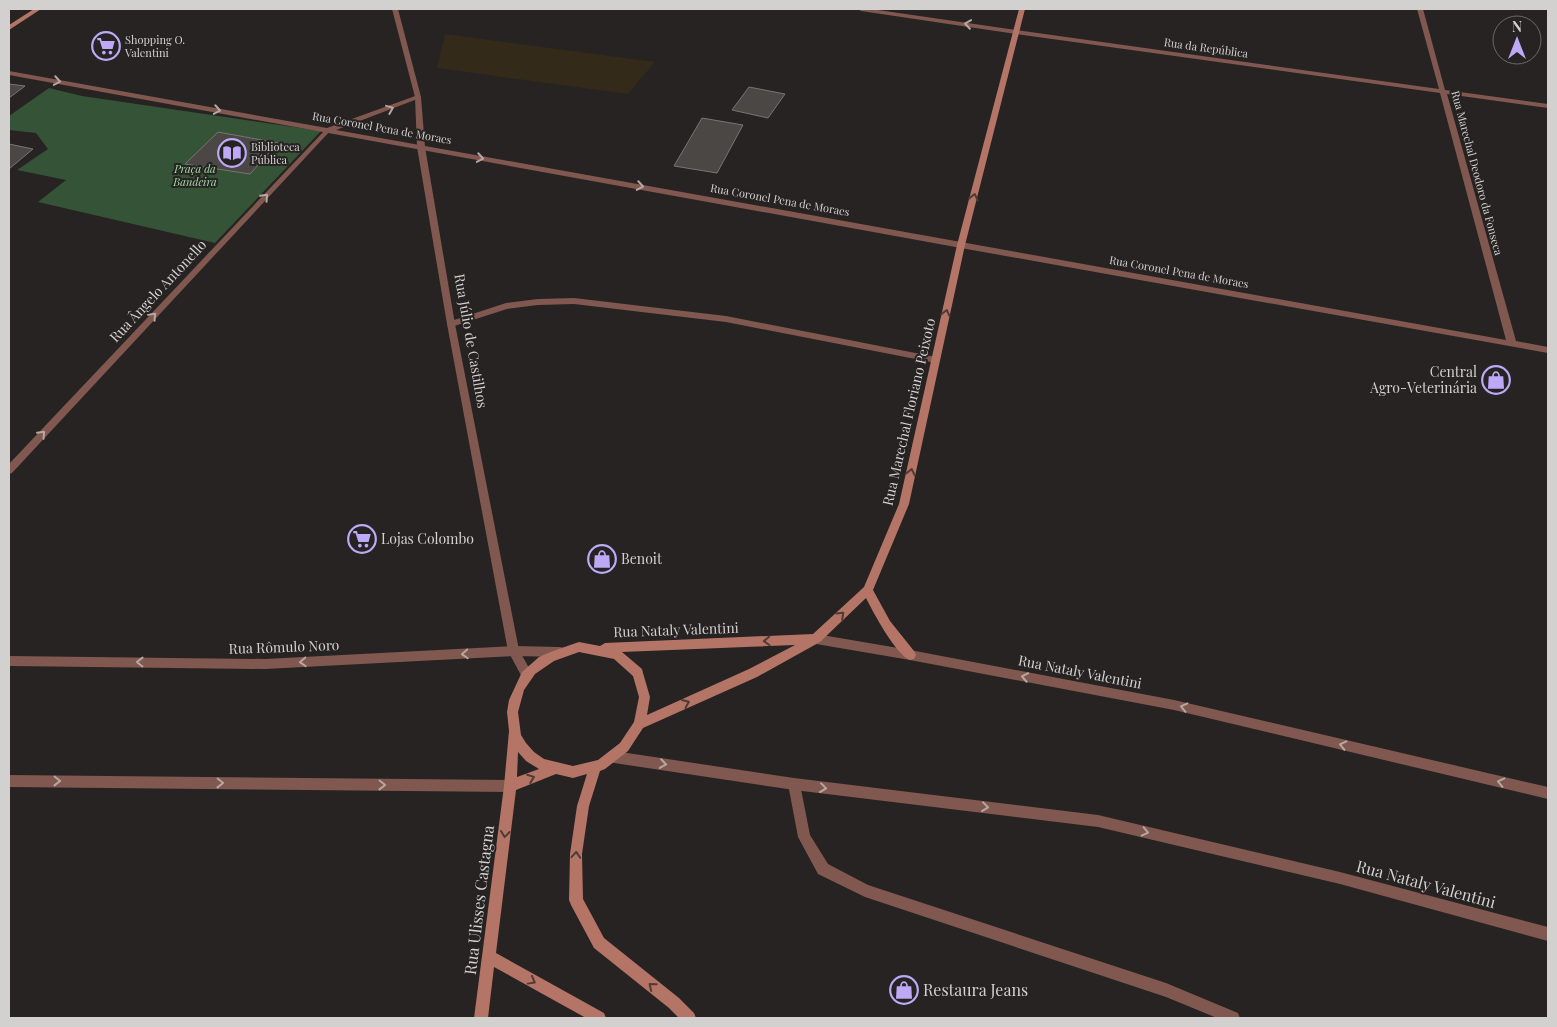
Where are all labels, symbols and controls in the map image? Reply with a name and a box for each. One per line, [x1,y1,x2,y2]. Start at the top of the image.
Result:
north arrow [1492,15,1542,65]
text: N [1512,17,1522,36]
one-way arrow [964,20,972,30]
supermarket icon: Shopping O. Valentini [91,31,121,61]
place label: Shopping O. Valentini [124,32,185,60]
street label: Rua da República [1163,34,1250,61]
one-way arrow [52,76,61,86]
street label: Rua Marechal Deodoro da Fonseca [1448,89,1507,257]
one-way arrow [212,105,221,115]
one-way arrow [385,105,394,115]
street label: Rua Coronel Pena de Moraes [311,108,453,147]
library icon: Biblioteca Pública [217,138,247,168]
place label: Biblioteca Pública [251,139,300,167]
one-way arrow [476,152,484,162]
park label: Praça da Bandeira [172,161,217,189]
street label: Rua Coronel Pena de Moraes [709,180,851,219]
one-way arrow [635,181,644,191]
one-way arrow [259,194,268,203]
one-way arrow [968,194,978,202]
street label: Rua Ângelo Antonello [105,235,210,346]
street label: Rua Coronel Pena de Moraes [1108,252,1250,291]
street label: Rua Júlio de Castilhos [450,272,493,410]
one-way arrow [940,309,951,318]
one-way arrow [147,313,156,322]
street label: Rua Marechal Floriano Peixoto [878,316,939,508]
place label: Central Agro-Veterinária [1369,362,1477,397]
shop icon: Central Agro-Veterinária [1481,365,1511,395]
one-way arrow [36,431,45,440]
one-way arrow [905,467,916,476]
supermarket icon: Lojas Colombo [347,524,377,554]
place label: Lojas Colombo [381,529,474,548]
shop icon: Benoit [587,544,617,574]
place label: Benoit [621,549,663,568]
one-way arrow [836,612,845,621]
street label: Rua Nataly Valentini [613,618,739,641]
street label: Rua Rômulo Noro [228,635,340,658]
one-way arrow [763,636,771,647]
one-way arrow [461,648,469,659]
street label: Rua Nataly Valentini [1017,650,1143,693]
one-way arrow [136,657,144,667]
one-way arrow [298,657,306,667]
one-way arrow [1021,672,1029,682]
one-way arrow [681,699,690,710]
one-way arrow [1180,702,1189,713]
one-way arrow [1338,740,1347,751]
one-way arrow [659,758,667,769]
one-way arrow [526,774,535,784]
one-way arrow [54,776,62,787]
one-way arrow [1496,777,1505,788]
one-way arrow [216,778,224,788]
one-way arrow [379,780,387,790]
one-way arrow [820,782,828,793]
one-way arrow [980,802,989,812]
street label: Rua Ulisses Castagna [459,824,498,976]
one-way arrow [1141,826,1150,837]
one-way arrow [500,831,511,839]
one-way arrow [571,851,582,859]
street label: Rua Nataly Valentini [1354,855,1498,912]
one-way arrow [527,974,536,984]
shop icon: Restaura Jeans [889,975,919,1005]
place label: Restaura Jeans [923,979,1028,1000]
one-way arrow [649,984,658,992]

